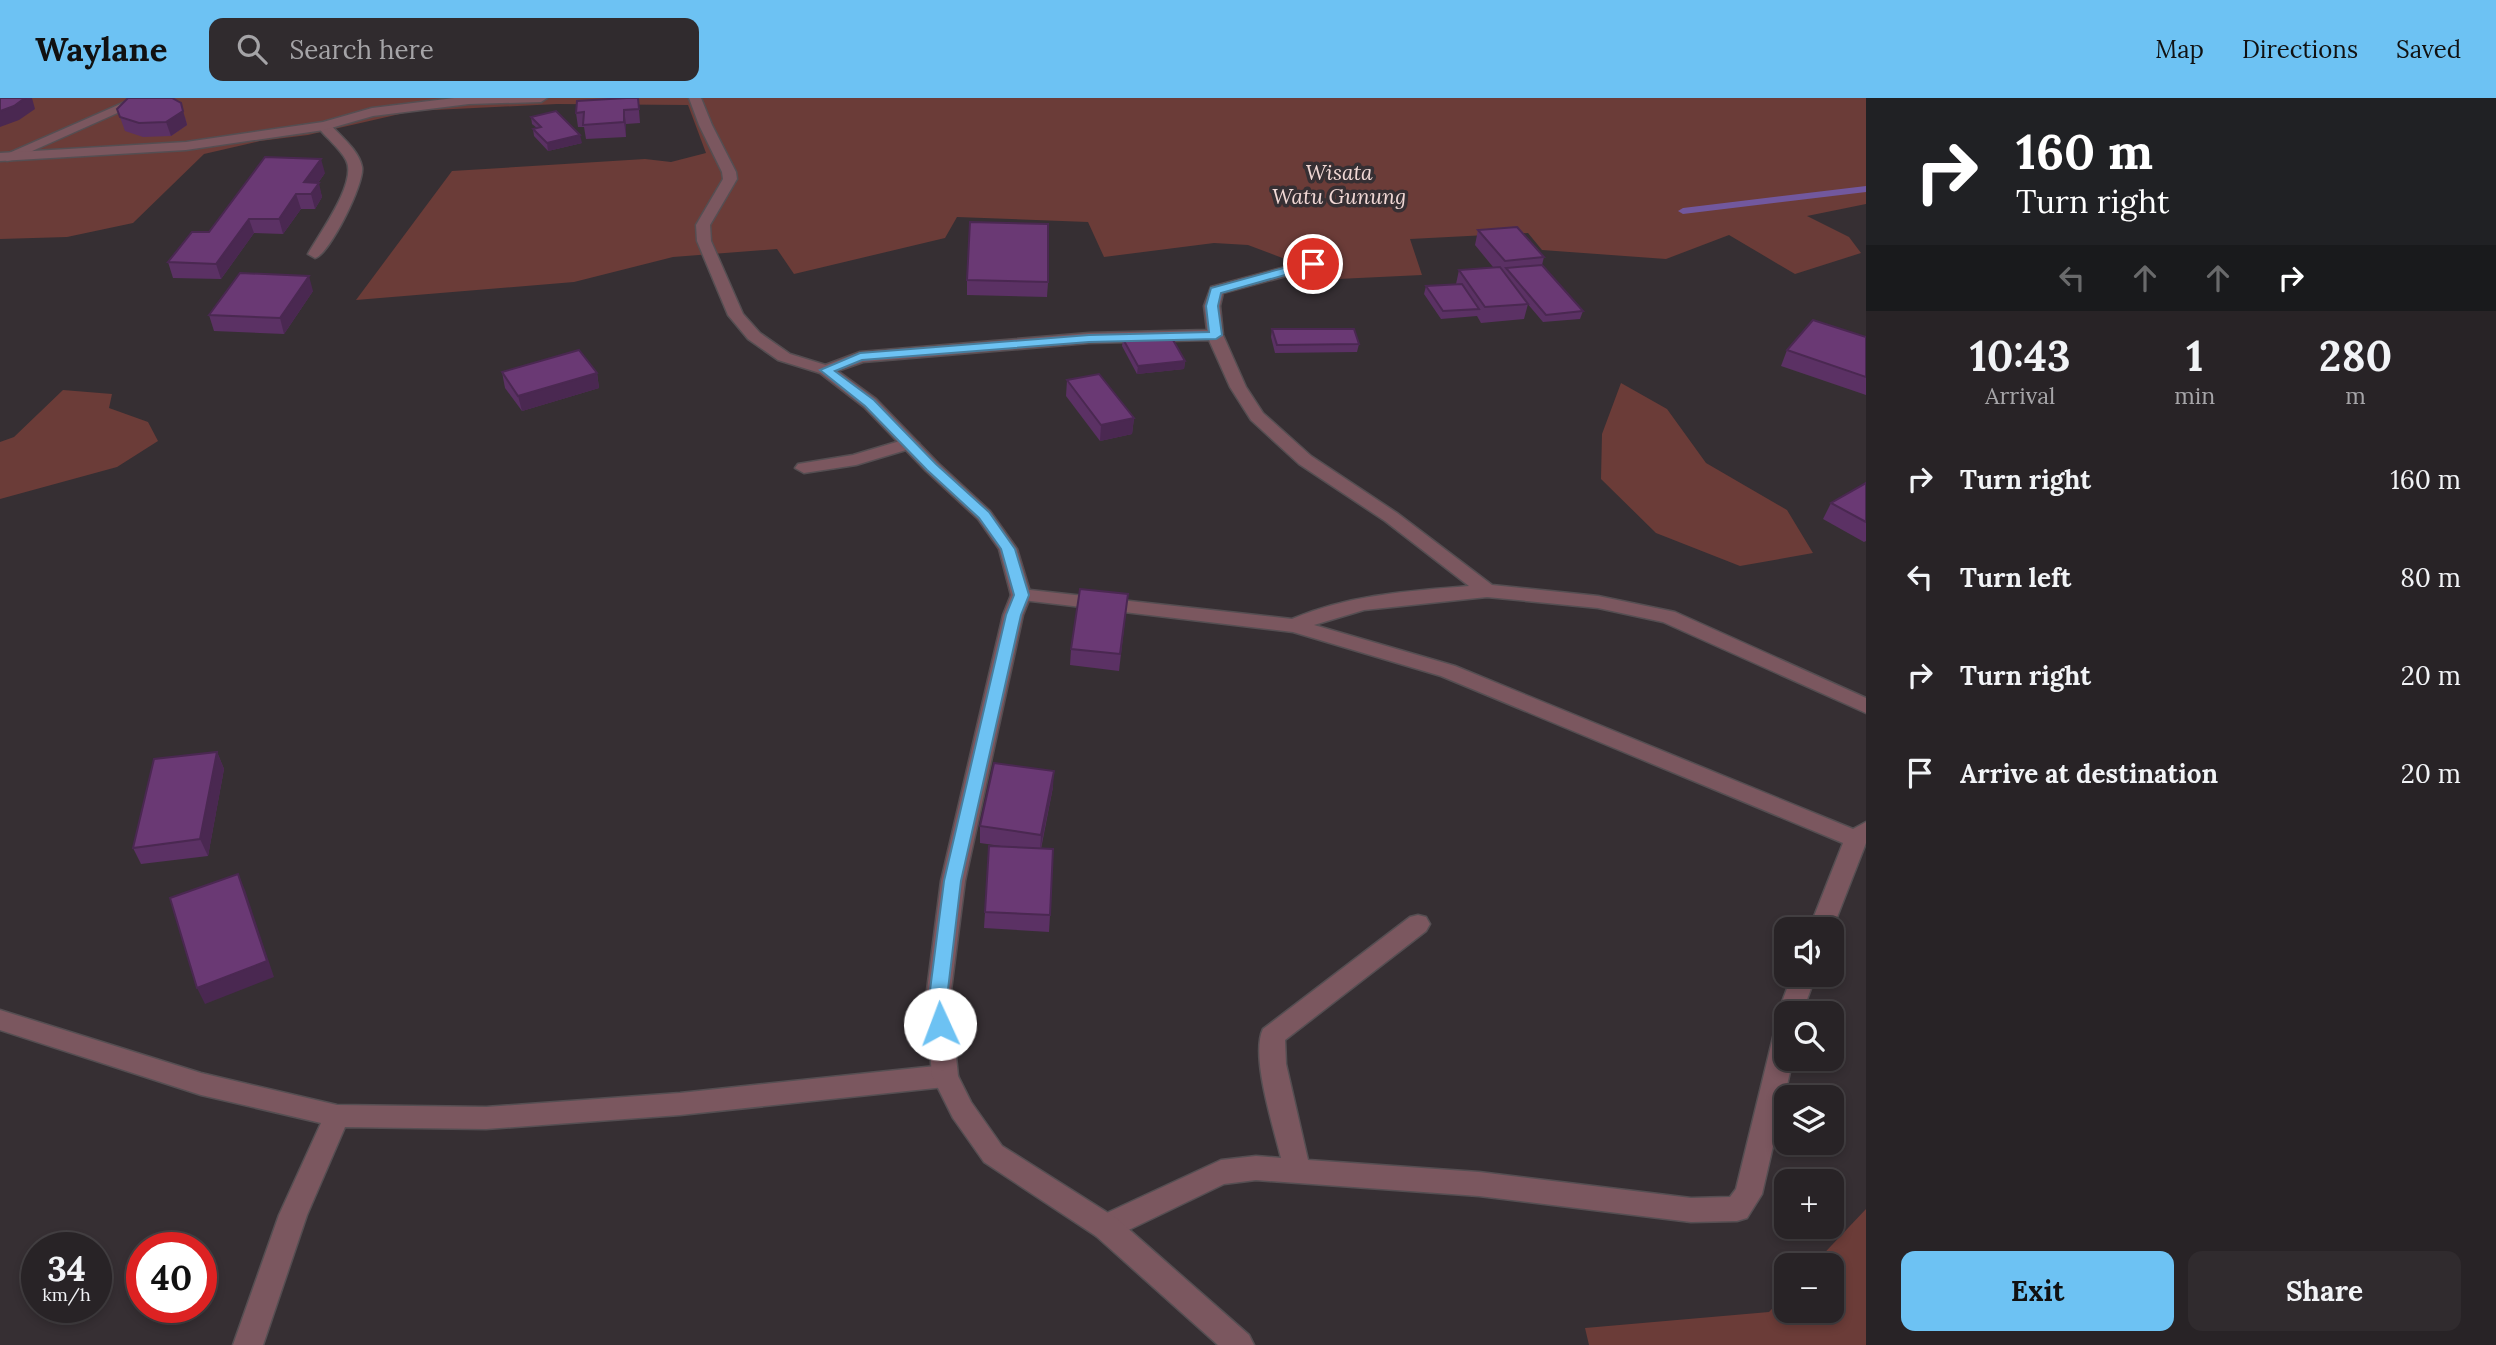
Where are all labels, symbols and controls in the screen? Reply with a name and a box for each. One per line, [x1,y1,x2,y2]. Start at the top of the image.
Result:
search box [209,18,699,81]
text: Waylane [35,28,167,70]
icon: search [233,30,271,68]
text: Search here [289,33,434,66]
text: Map [2155,34,2204,65]
text: Directions [2242,34,2358,65]
text: Saved [2396,34,2461,65]
text: 160 m [2016,120,2153,182]
icon: right [1901,126,1992,217]
park label: Wisata Watu Gunung [1272,159,1406,210]
text: Turn right [2016,181,2169,222]
pin [1283,234,1343,294]
icon: arrive [1294,245,1332,283]
icon: left [2053,259,2091,297]
icon: ahead [2126,259,2164,297]
icon: ahead [2199,259,2237,297]
icon: right [2272,259,2310,297]
text: 10:43 [1970,329,2071,383]
text: 1 [2186,329,2203,383]
text: 280 [2319,329,2392,383]
text: Arrival [1985,381,2055,410]
text: min [2174,381,2215,410]
text: m [2345,381,2366,410]
icon: right [1901,460,1939,498]
text: Turn right [1960,463,2091,496]
text: 160 m [2390,463,2461,496]
icon: left [1901,558,1939,596]
text: Turn left [1960,561,2071,594]
text: 80 m [2400,561,2461,594]
icon: right [1901,656,1939,694]
text: Turn right [1960,659,2091,692]
text: 20 m [2401,659,2461,692]
icon: arrive [1901,754,1939,792]
text: Arrive at destination [1960,757,2218,790]
text: 20 m [2401,757,2461,790]
map controls [1774,917,1844,1323]
button: sound [1774,917,1844,987]
position arrow [903,987,977,1061]
button: search [1774,1001,1844,1071]
button: layers [1774,1085,1844,1155]
button: + [1774,1169,1844,1239]
speed limit sign: 40 [126,1232,217,1323]
text: 34 [47,1246,86,1291]
button: Exit [1901,1251,2174,1331]
button: Share [2188,1251,2461,1331]
button: − [1774,1253,1844,1323]
text: km/h [42,1283,91,1306]

